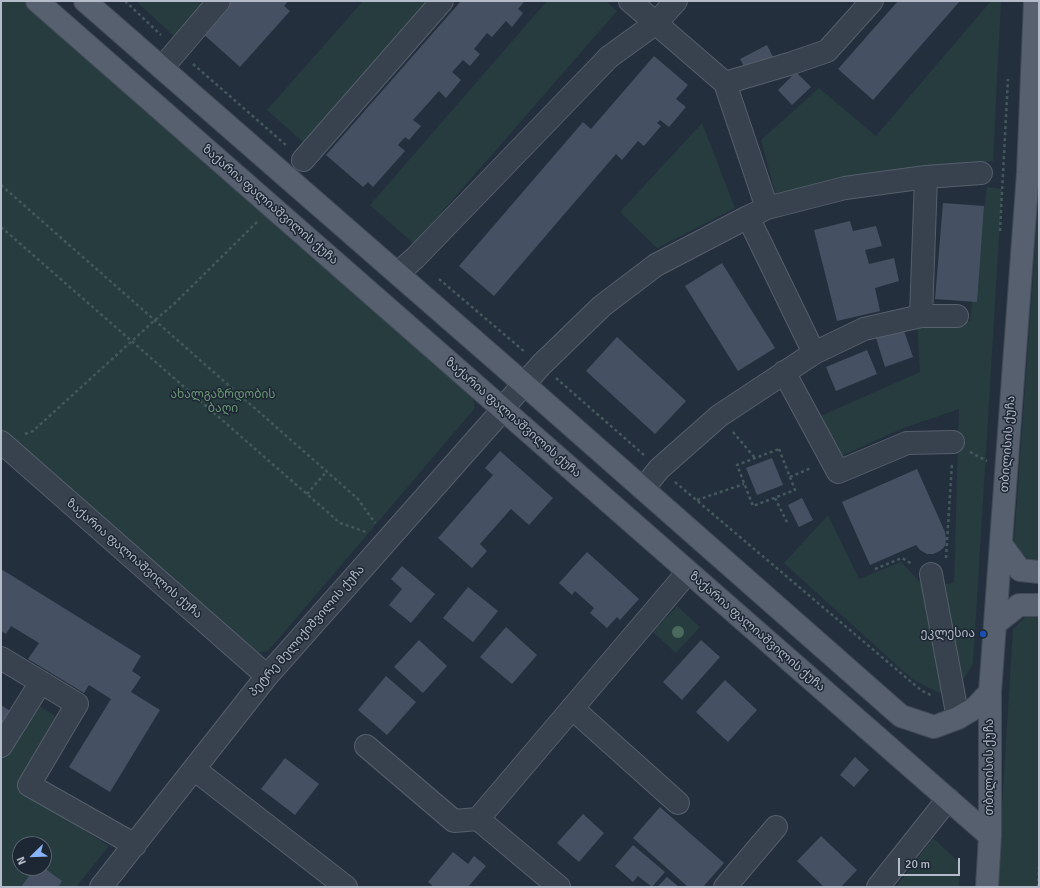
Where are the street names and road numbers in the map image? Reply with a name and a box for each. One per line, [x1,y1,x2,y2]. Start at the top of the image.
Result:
street label: ზაქარია ფალიაშვილის ქუჩა [199,142,341,268]
street label: ზაქარია ფალიაშვილის ქუჩა [442,355,584,481]
street label: თბილისის ქუჩა [997,395,1019,493]
street label: ზაქარია ფალიაშვილის ქუჩა [63,496,205,622]
street label: პეტრე მელიქიშვილის ქუჩა [246,563,368,699]
street label: ზაქარია ფალიაშვილის ქუჩა [686,569,828,695]
street label: თბილისის ქუჩა [983,719,997,815]

